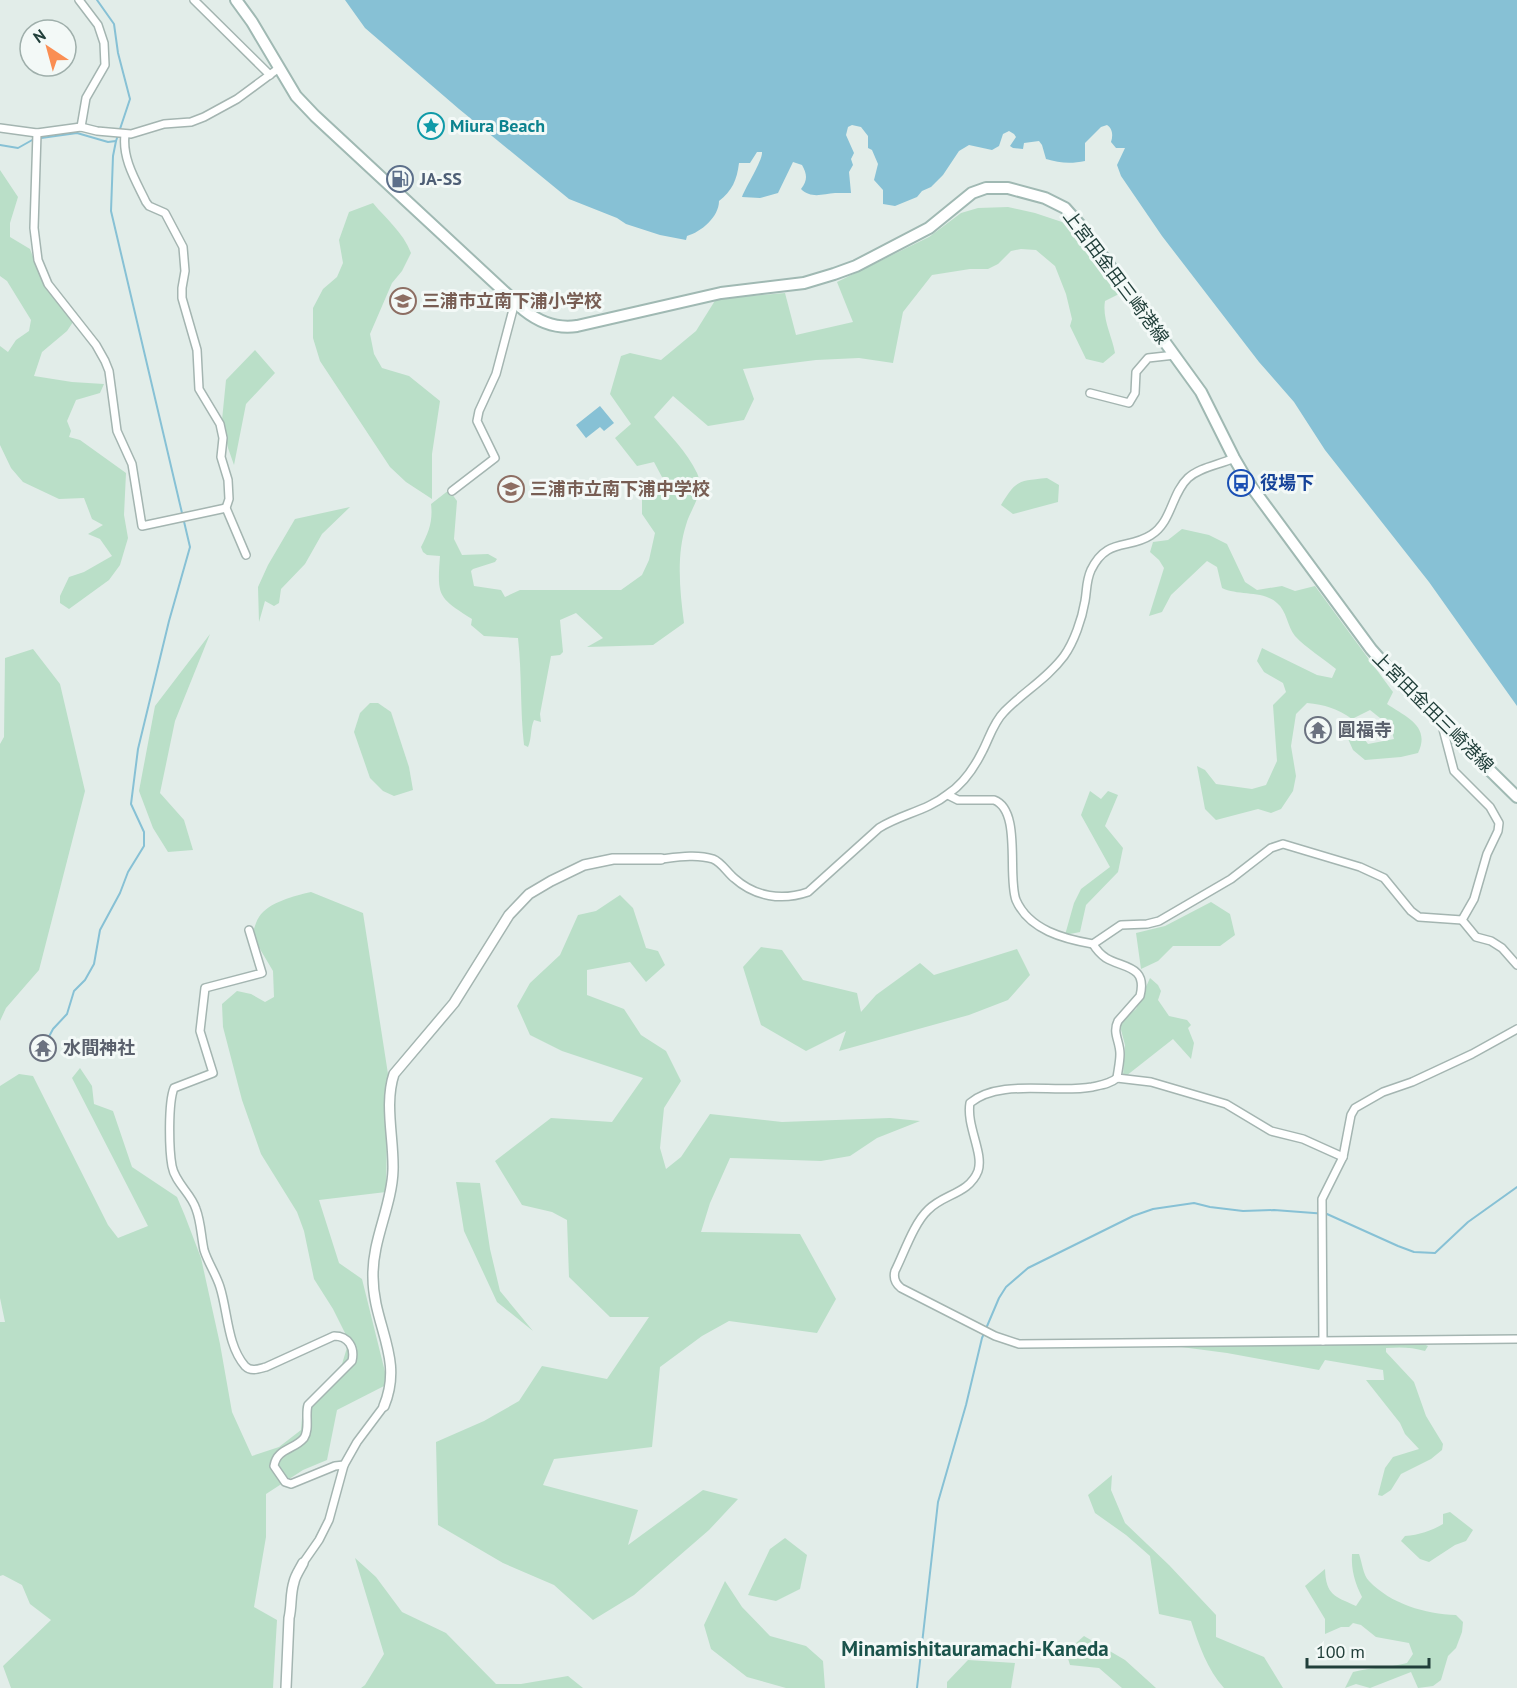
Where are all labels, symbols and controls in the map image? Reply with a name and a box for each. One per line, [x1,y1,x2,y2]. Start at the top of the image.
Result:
north arrow [18,18,78,78]
text: N [29,25,49,47]
place icon: Miura Beach [416,111,446,141]
place label: Miura Beach [450,114,545,137]
fuel station icon: JA-SS [385,164,415,194]
place label: JA-SS [419,167,462,190]
street label: 上宮田金田三崎港線 [1058,205,1174,348]
school or university icon: 三浦市立南下浦小学校 [388,286,418,316]
place label: 三浦市立南下浦小学校 [422,289,602,312]
bus stop icon: 役場下 [1226,468,1256,498]
place label: 役場下 [1260,471,1314,494]
school or university icon: 三浦市立南下浦中学校 [496,474,526,504]
place label: 三浦市立南下浦中学校 [530,477,710,500]
street label: 上宮田金田三崎港線 [1368,646,1499,777]
temple icon: 圓福寺 [1303,715,1333,745]
place label: 圓福寺 [1338,718,1392,741]
temple icon: 水間神社 [28,1033,58,1063]
place label: 水間神社 [63,1036,135,1059]
scale bar [1307,1631,1428,1669]
district label: Minamishitauramachi-Kaneda [841,1635,1109,1662]
text: 100 m [1316,1640,1365,1663]

